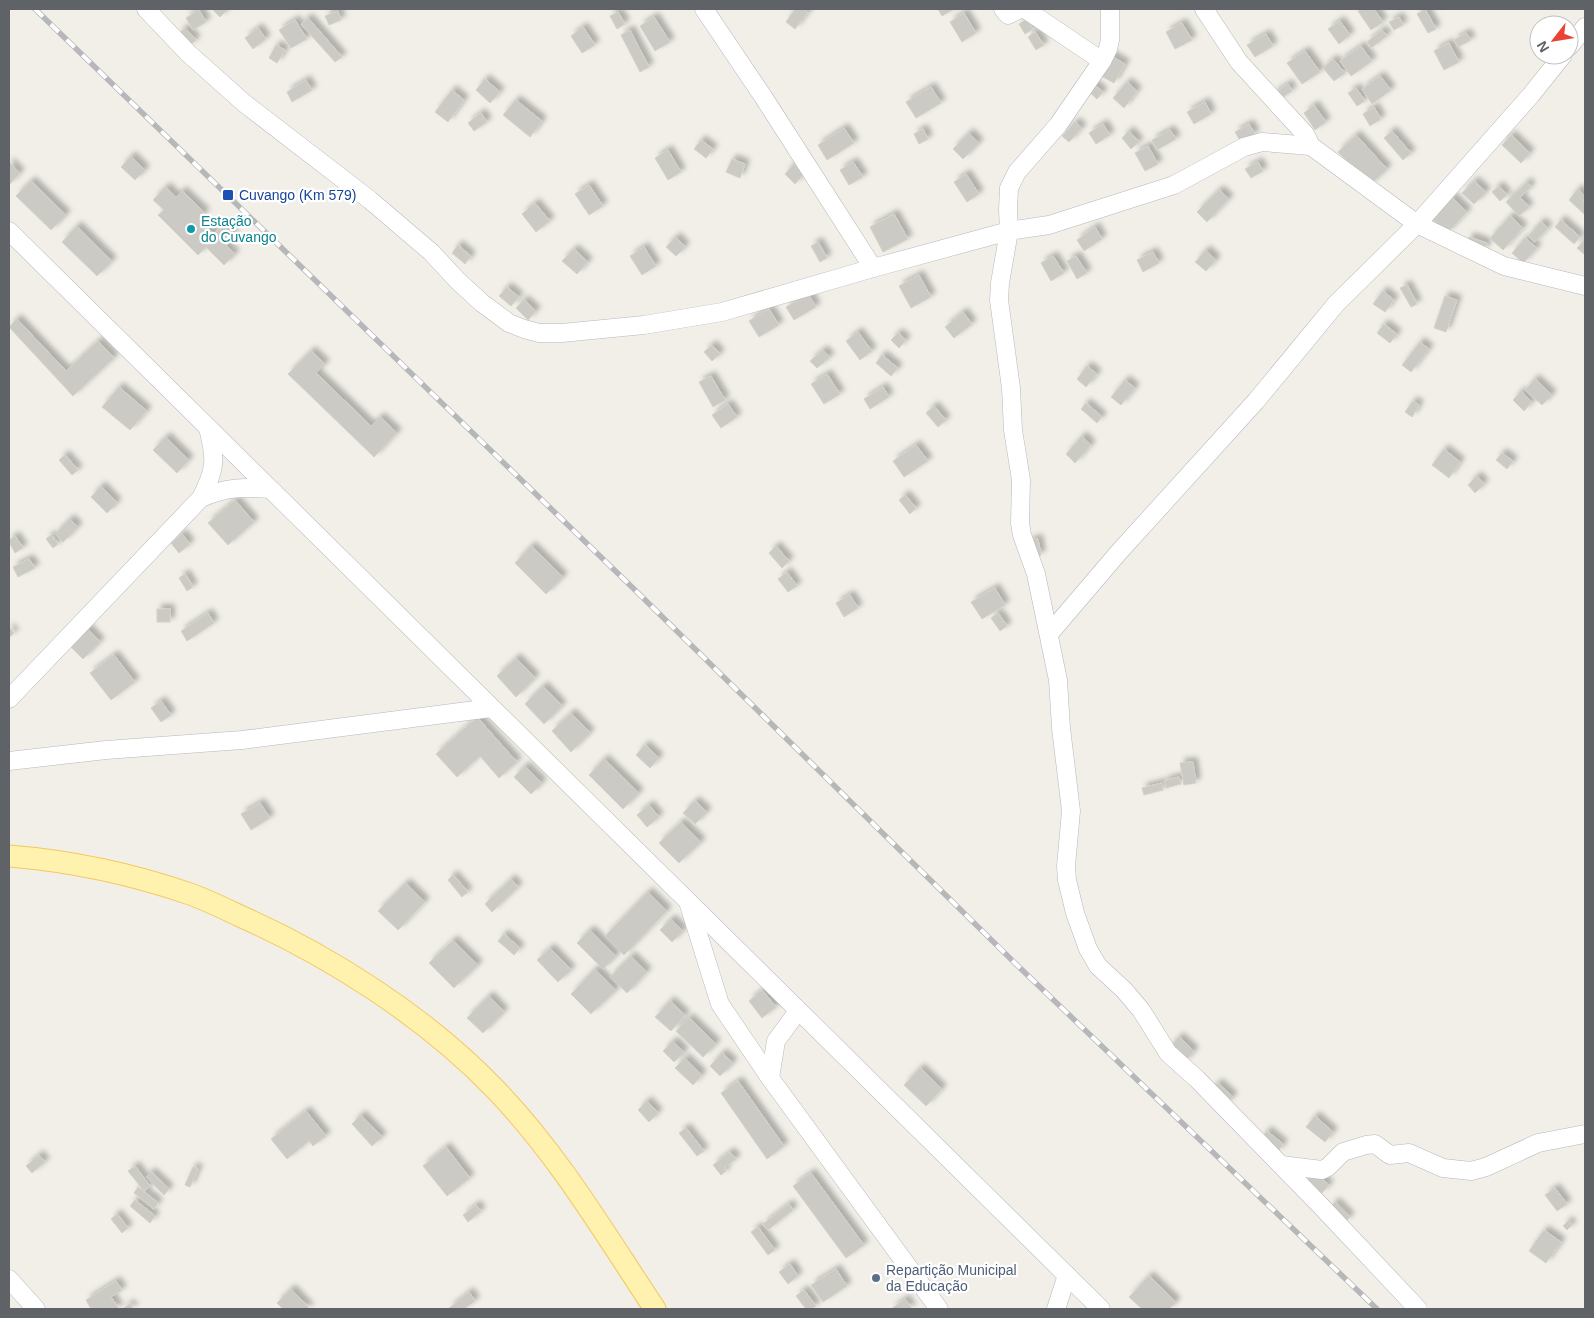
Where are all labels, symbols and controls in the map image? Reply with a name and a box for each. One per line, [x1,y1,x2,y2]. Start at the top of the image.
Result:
north arrow [1529,15,1579,65]
text: N [1533,38,1552,55]
place label: Cuvango (Km 579) [239,187,357,203]
marker: Cuvango (Km 579) [221,188,235,202]
place label: Estação do Cuvango [201,213,277,245]
marker: Estação do Cuvango [185,223,197,235]
place label: Repartição Municipal da Educação [886,1262,1017,1294]
marker: Repartição Municipal da Educação [870,1272,882,1284]

